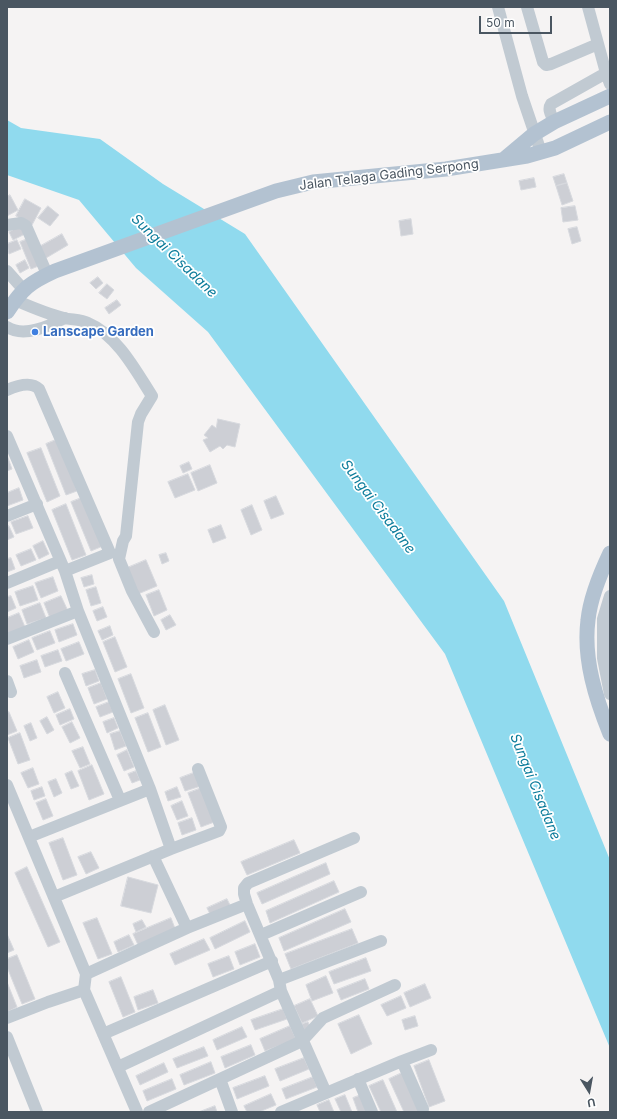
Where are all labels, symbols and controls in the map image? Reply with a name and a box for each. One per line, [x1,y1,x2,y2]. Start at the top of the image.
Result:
scale bar [481,8,554,34]
text: 50 m [486,15,515,30]
street label: Jalan Telaga Gading Serpong [298,156,480,194]
water label: Sungai Cisadane [127,211,221,301]
place label: Lanscape Garden [43,324,154,340]
marker: Lanscape Garden [30,327,40,337]
water label: Sungai Cisadane [337,457,419,557]
water label: Sungai Cisadane [506,731,564,843]
north arrow [569,1071,609,1111]
text: U [586,1095,597,1110]

